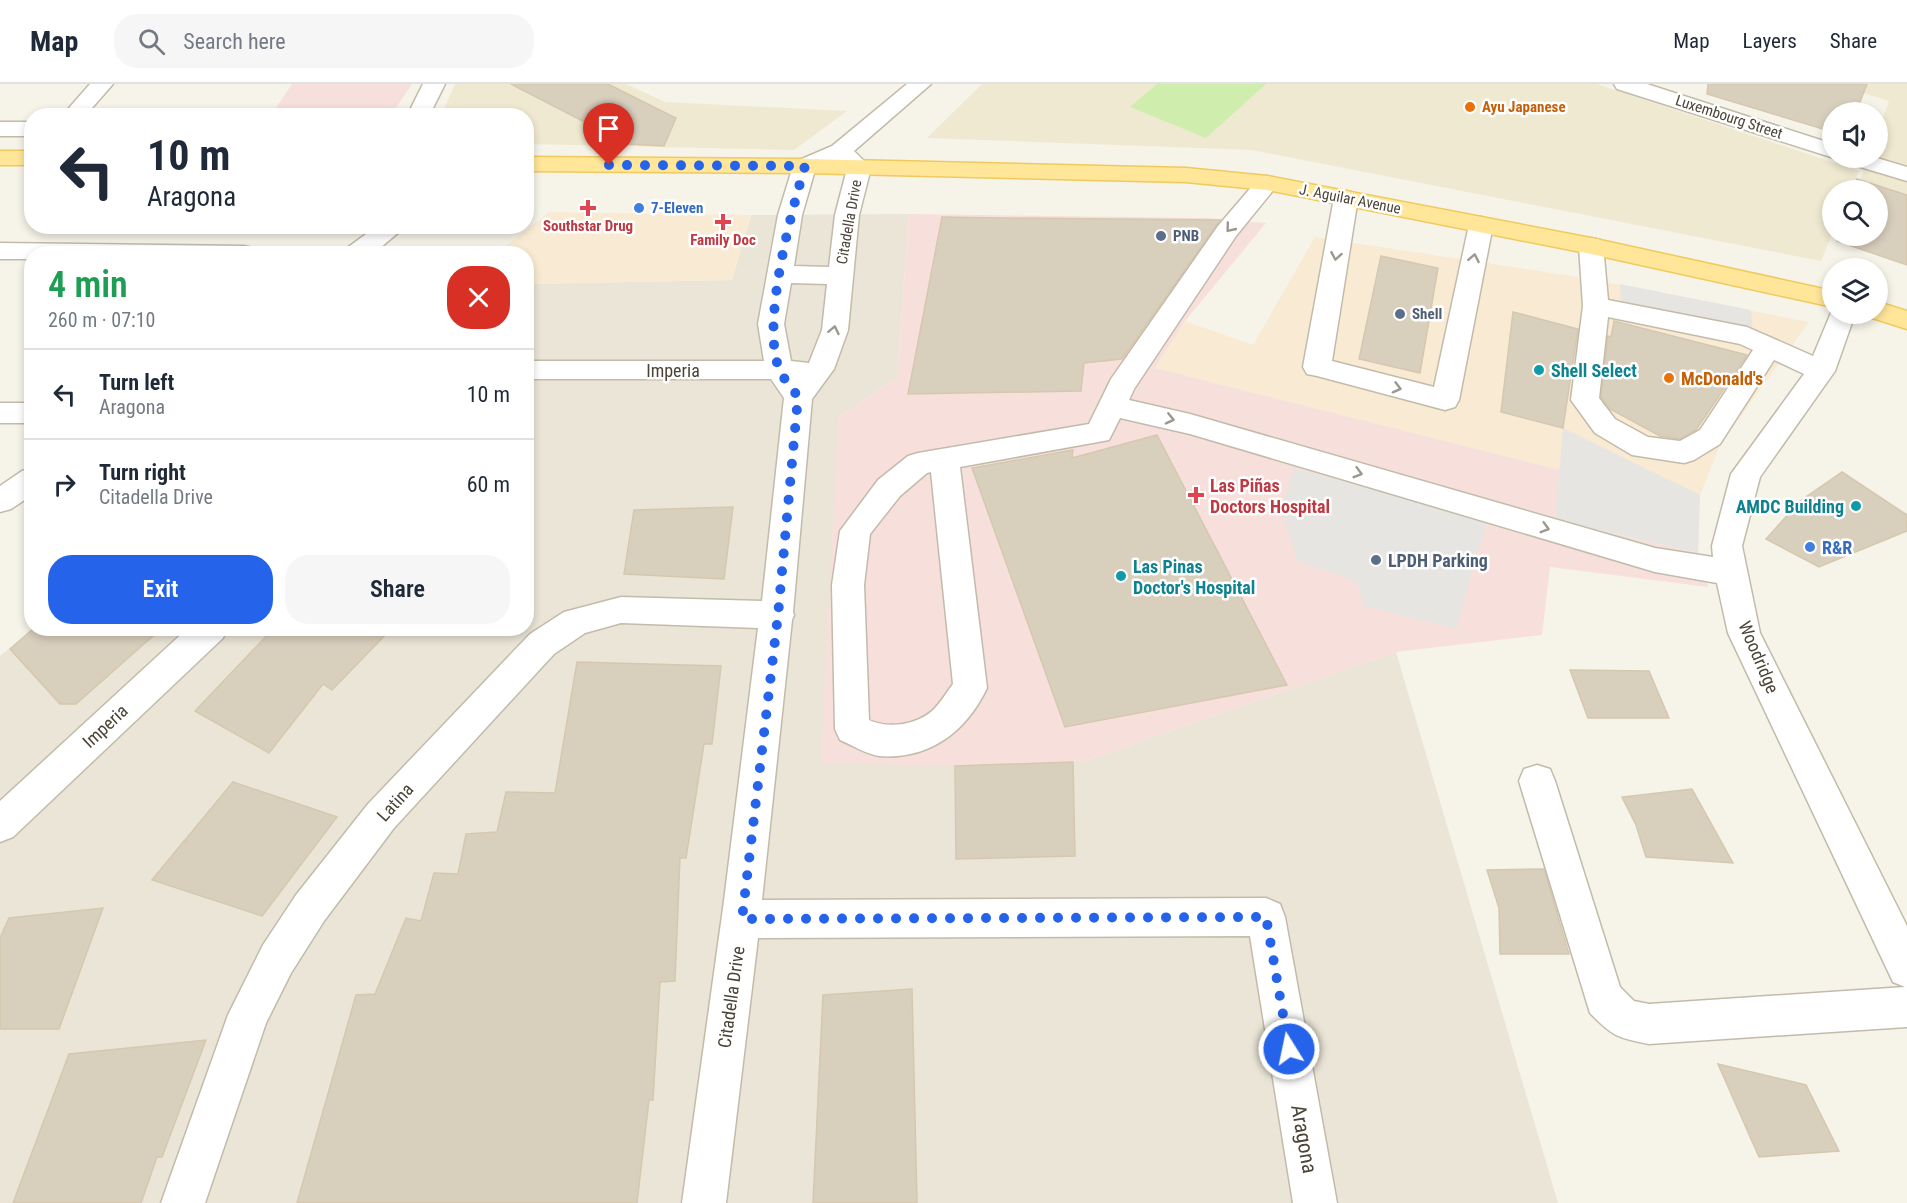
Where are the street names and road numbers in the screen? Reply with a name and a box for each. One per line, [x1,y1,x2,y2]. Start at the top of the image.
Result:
street label: Luxembourg Street [1673,91,1785,143]
street label: Citadella Drive [833,178,865,266]
street label: J. Aguilar Avenue [1298,180,1402,218]
street label: Imperia [646,360,700,381]
street label: Woodridge [1734,618,1784,696]
street label: Imperia [78,700,132,752]
street label: Latina [372,779,418,825]
street label: Citadella Drive [713,945,749,1049]
street label: Aragona [1286,1103,1322,1175]

